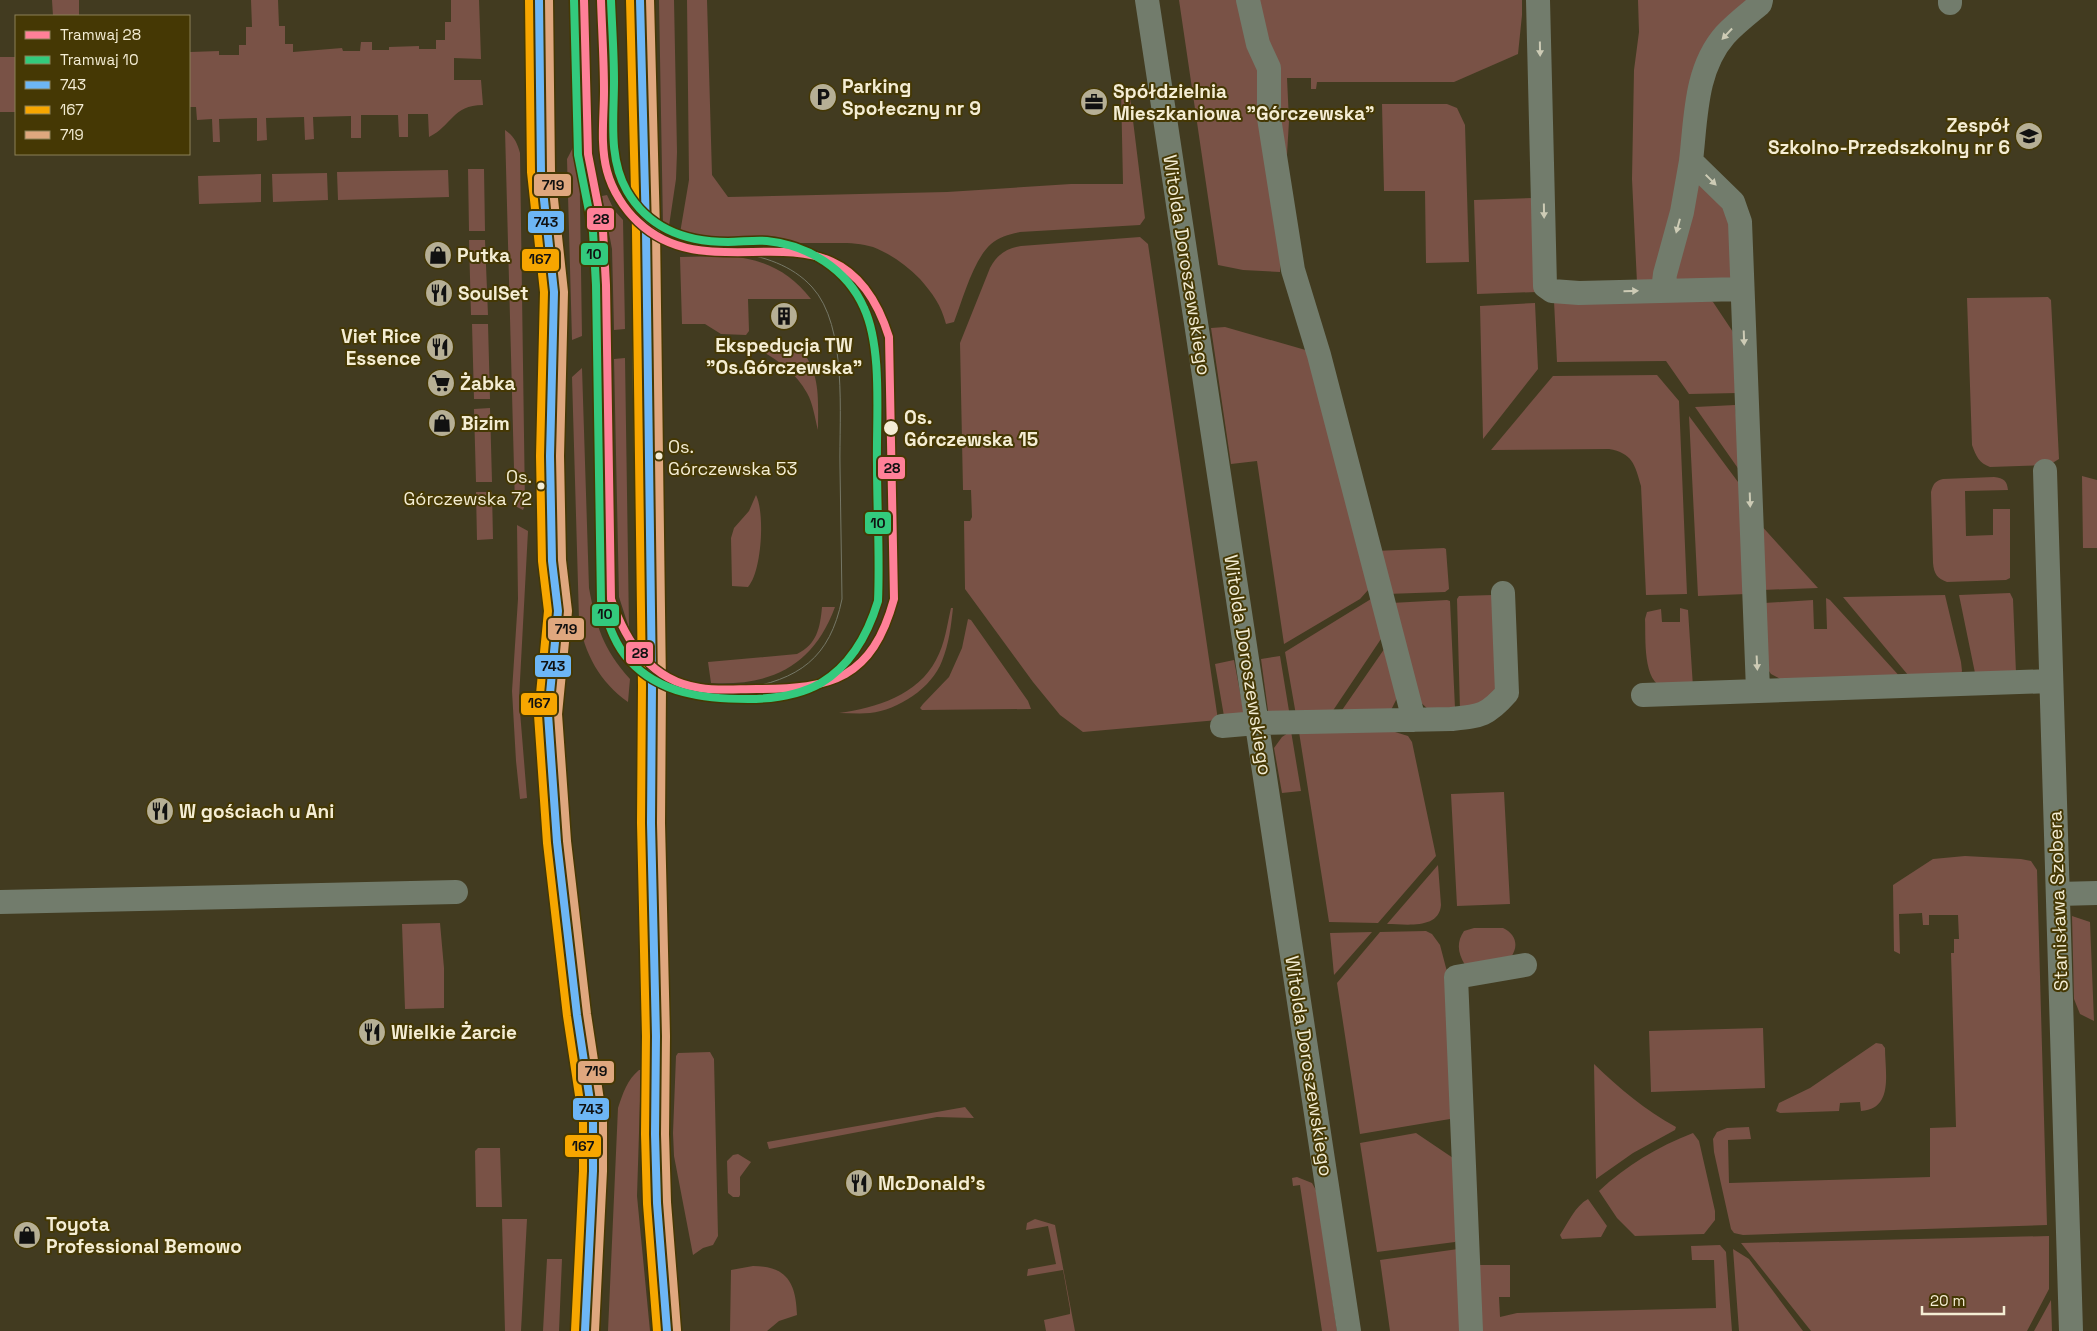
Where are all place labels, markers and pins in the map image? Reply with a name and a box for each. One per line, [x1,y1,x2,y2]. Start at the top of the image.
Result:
place label: Parking Społeczny nr 9 [842,74,981,121]
place label: Spółdzielnia Mieszkaniowa "Górczewska" [1113,79,1375,126]
parking icon: Parking Społeczny nr 9 [808,82,838,112]
office icon: Spółdzielnia Mieszkaniowa "Górczewska" [1079,87,1109,117]
place label: Zespół Szkolno-Przedszkolny nr 6 [1768,113,2010,160]
school or university icon: Zespół Szkolno-Przedszkolny nr 6 [2014,121,2044,151]
shop icon: Putka [423,240,453,270]
place label: Putka [457,243,510,268]
restaurant icon: SoulSet [424,278,454,308]
place label: SoulSet [458,281,529,306]
building icon: Ekspedycja TW "Os.Górczewska" [769,301,799,331]
place label: Viet Rice Essence [341,324,421,371]
restaurant icon: Viet Rice Essence [425,332,455,362]
place label: Ekspedycja TW "Os.Górczewska" [706,333,862,380]
supermarket icon: Żabka [426,368,456,398]
place label: Żabka [460,371,516,396]
place label: Os. Górczewska 15 [904,405,1038,452]
shop icon: Bizim [427,408,457,438]
place label: Bizim [461,411,510,436]
marker: Os. Górczewska 15 [882,419,900,437]
place label: Os. Górczewska 53 [668,435,797,480]
marker: Os. Górczewska 53 [654,451,664,461]
place label: Os. Górczewska 72 [403,465,532,510]
marker: Os. Górczewska 72 [536,481,546,491]
restaurant icon: W gościach u Ani [145,796,175,826]
place label: W gościach u Ani [179,799,334,824]
restaurant icon: Wielkie Żarcie [357,1017,387,1047]
place label: Wielkie Żarcie [391,1020,517,1045]
restaurant icon: McDonald's [844,1168,874,1198]
place label: McDonald's [878,1171,985,1196]
place label: Toyota Professional Bemowo [46,1212,242,1259]
shop icon: Toyota Professional Bemowo [12,1220,42,1250]

